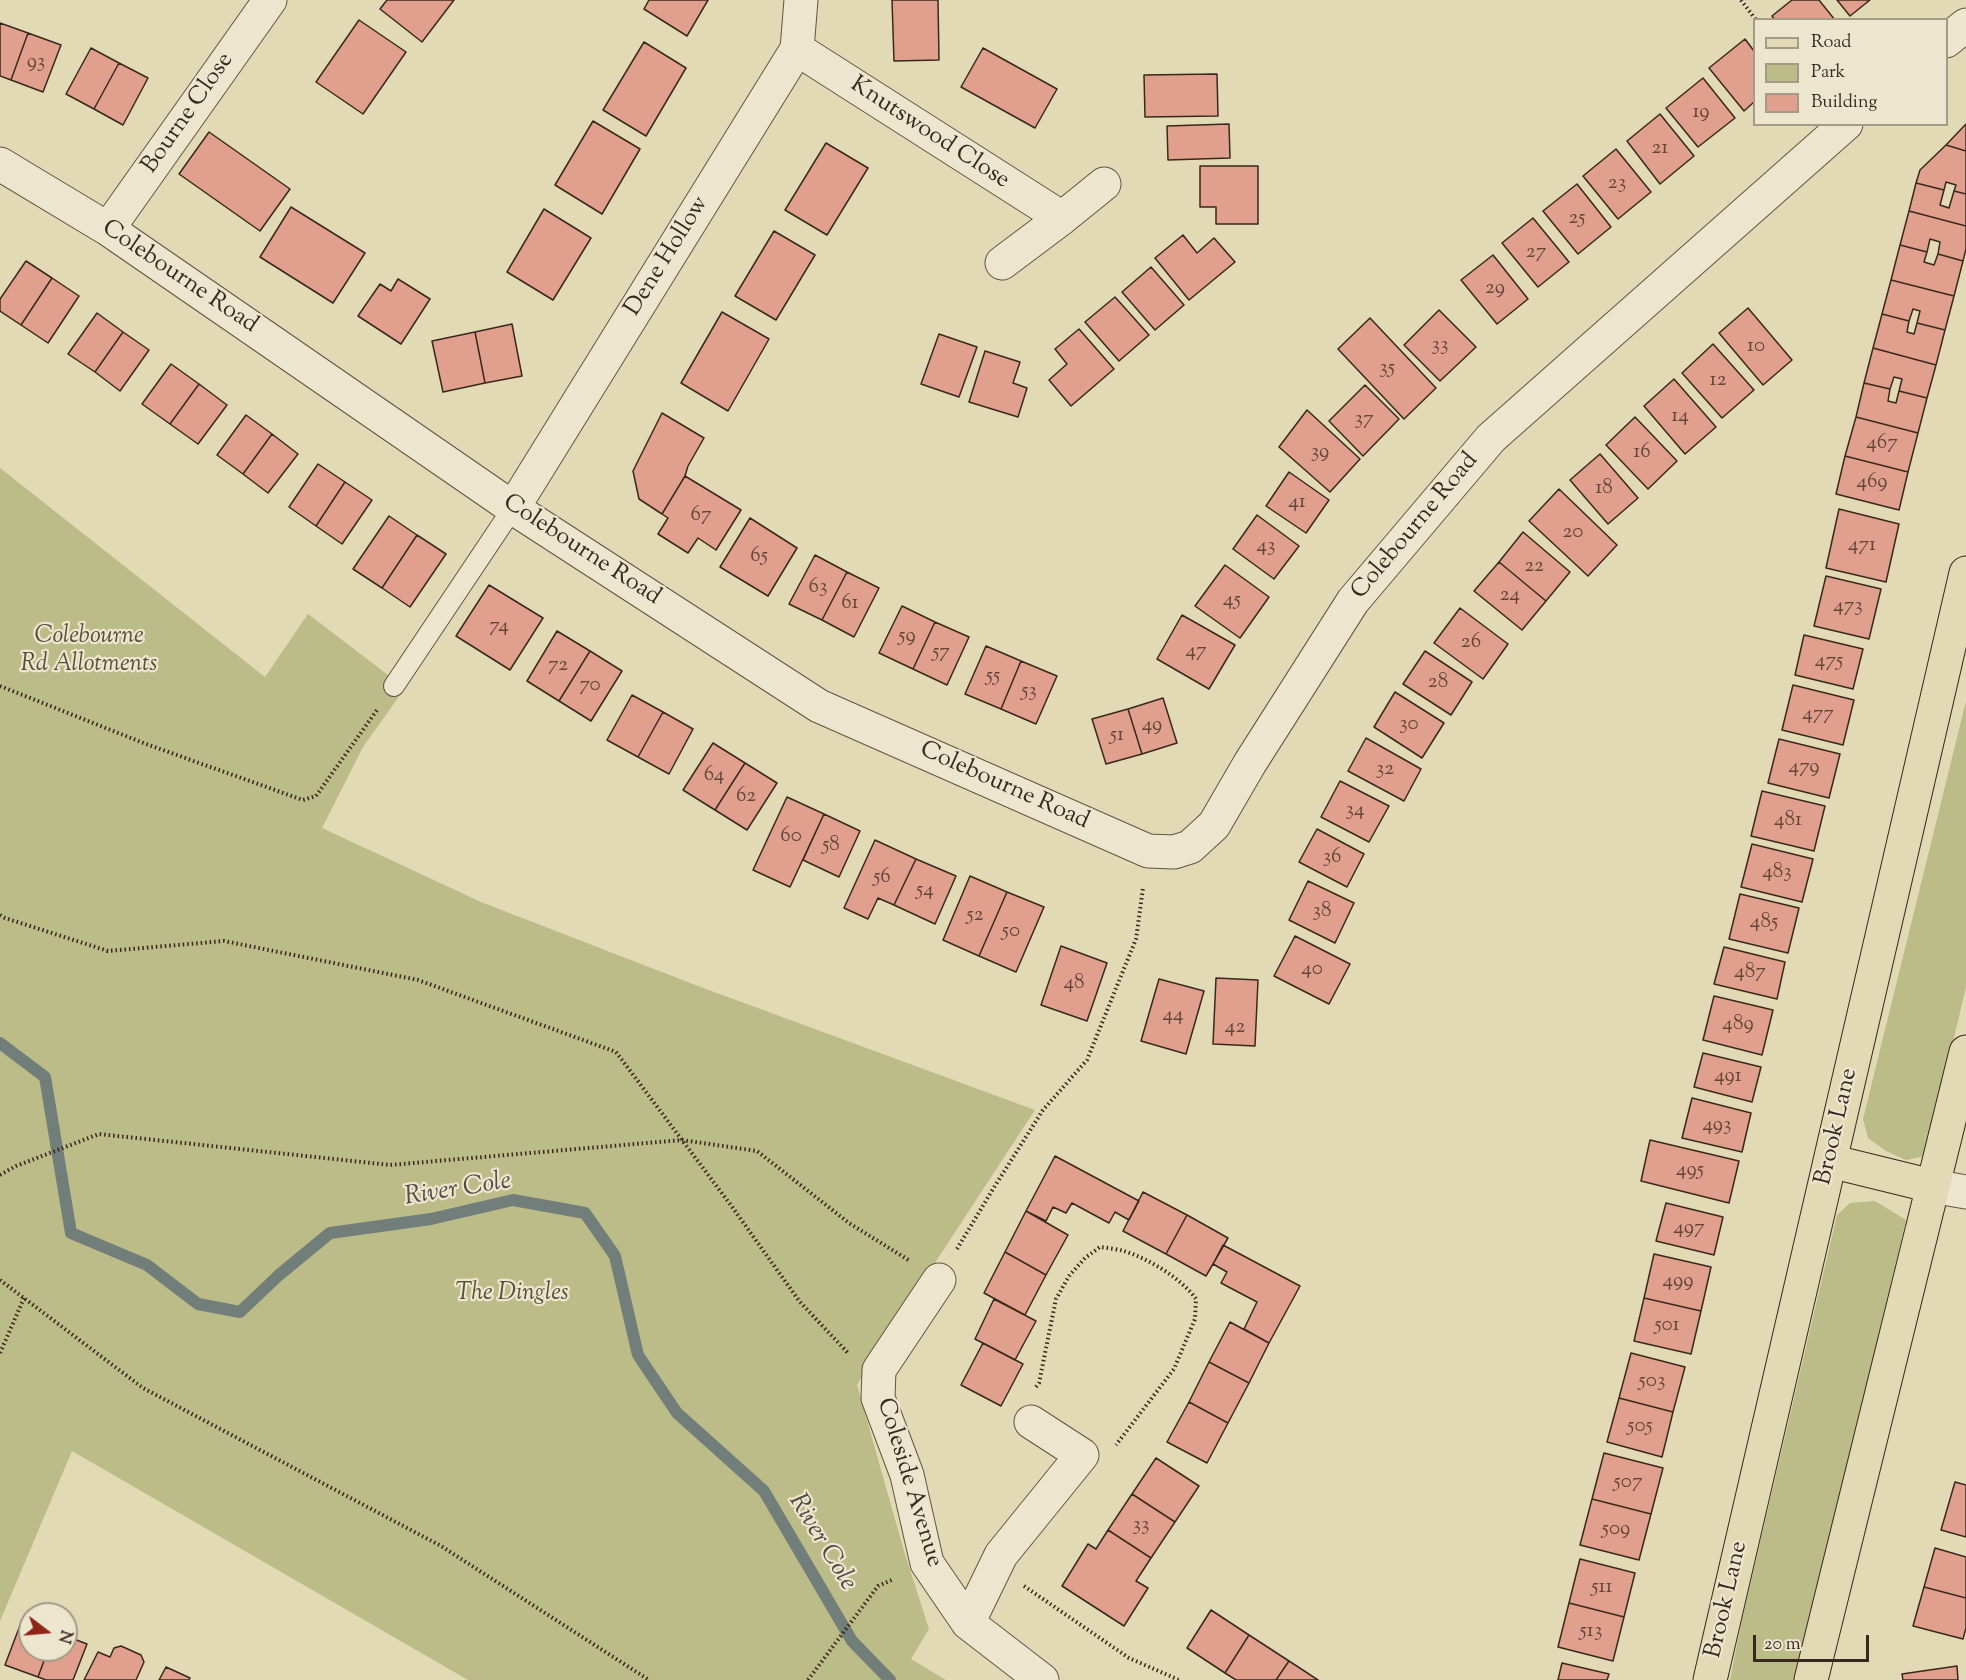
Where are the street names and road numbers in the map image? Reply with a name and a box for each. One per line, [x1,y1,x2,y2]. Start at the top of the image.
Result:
street label: Bourne Close [137,48,241,180]
street label: Knutswood Close [844,72,1014,196]
street label: Dene Hollow [620,192,716,322]
street label: Colebourne Road [95,215,263,341]
street label: Colebourne Road [1346,448,1486,606]
street label: Colebourne Road [497,489,665,613]
street label: Colebourne Road [915,737,1093,837]
street label: Brook Lane [1811,1066,1865,1188]
street label: Coleside Avenue [869,1395,947,1571]
street label: Brook Lane [1701,1539,1755,1661]

